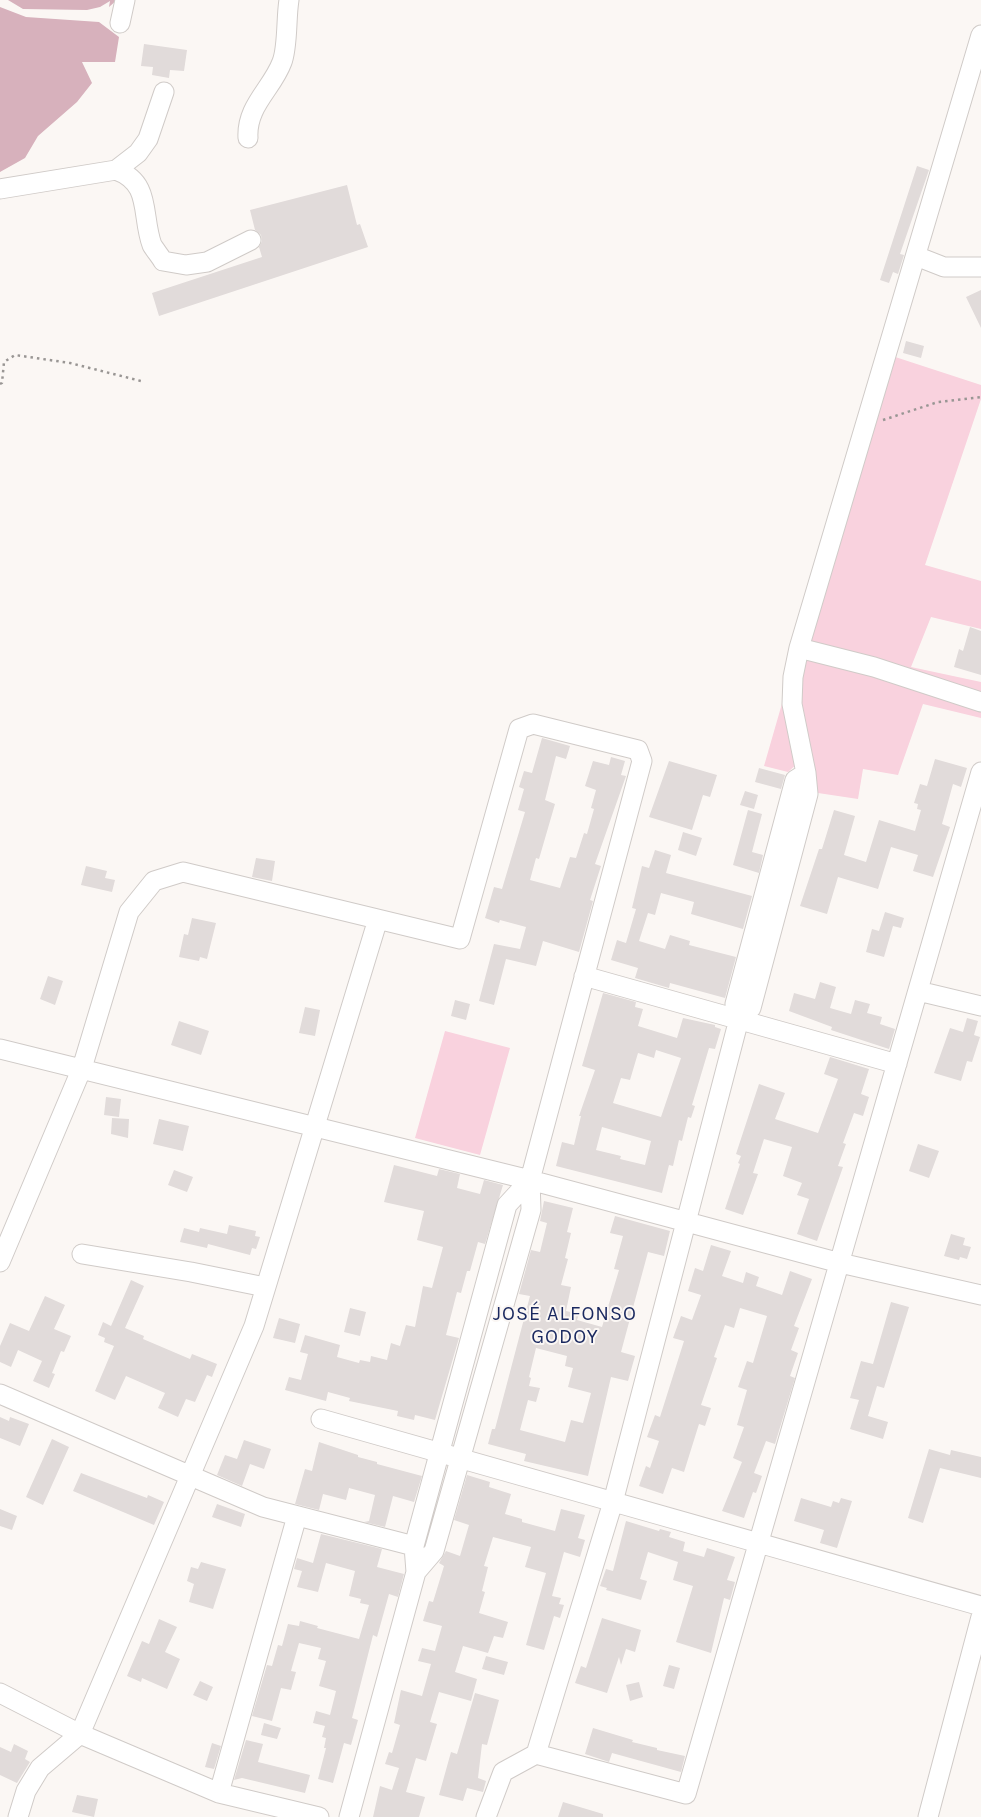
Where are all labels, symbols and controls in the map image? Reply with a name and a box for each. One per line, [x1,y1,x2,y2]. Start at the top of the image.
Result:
district label: JOSÉ ALFONSO GODOY [492,1302,638,1349]

